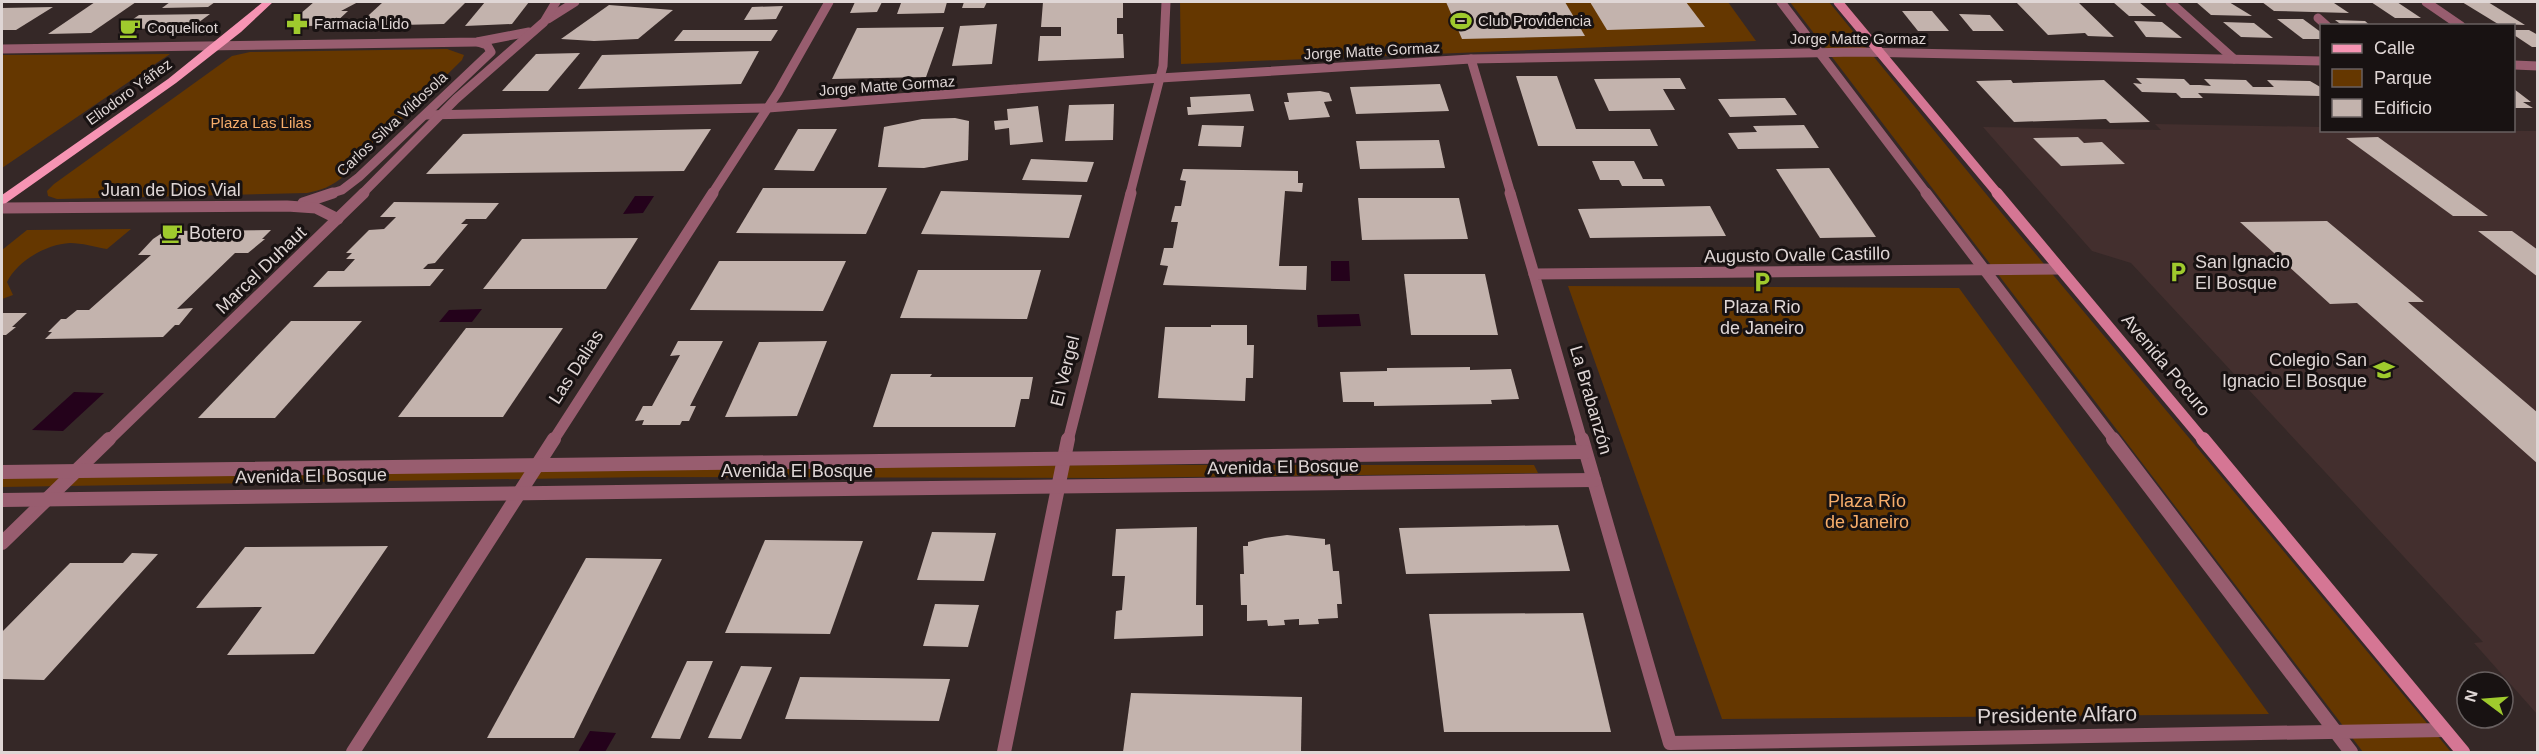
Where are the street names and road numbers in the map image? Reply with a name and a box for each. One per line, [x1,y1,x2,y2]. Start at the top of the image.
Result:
street label: Jorge Matte Gormaz [1790,30,1926,47]
street label: Jorge Matte Gormaz [1303,38,1441,63]
street label: Eliodoro Yáñez [83,55,175,128]
street label: Carlos Silva Vildosola [333,68,451,179]
street label: Jorge Matte Gormaz [818,72,956,99]
street label: Juan de Dios Vial [101,180,241,200]
street label: Marcel Duhaut [212,222,310,318]
street label: Augusto Ovalle Castillo [1704,243,1890,267]
street label: Avenida Pocuro [2118,310,2214,420]
street label: Las Dalias [545,326,607,408]
street label: El Vergel [1047,334,1083,408]
street label: La Brabanzón [1566,343,1616,457]
street label: Avenida El Bosque [1207,456,1359,478]
street label: Avenida El Bosque [721,461,873,481]
street label: Avenida El Bosque [235,465,387,487]
street label: Presidente Alfaro [1977,702,2137,727]

